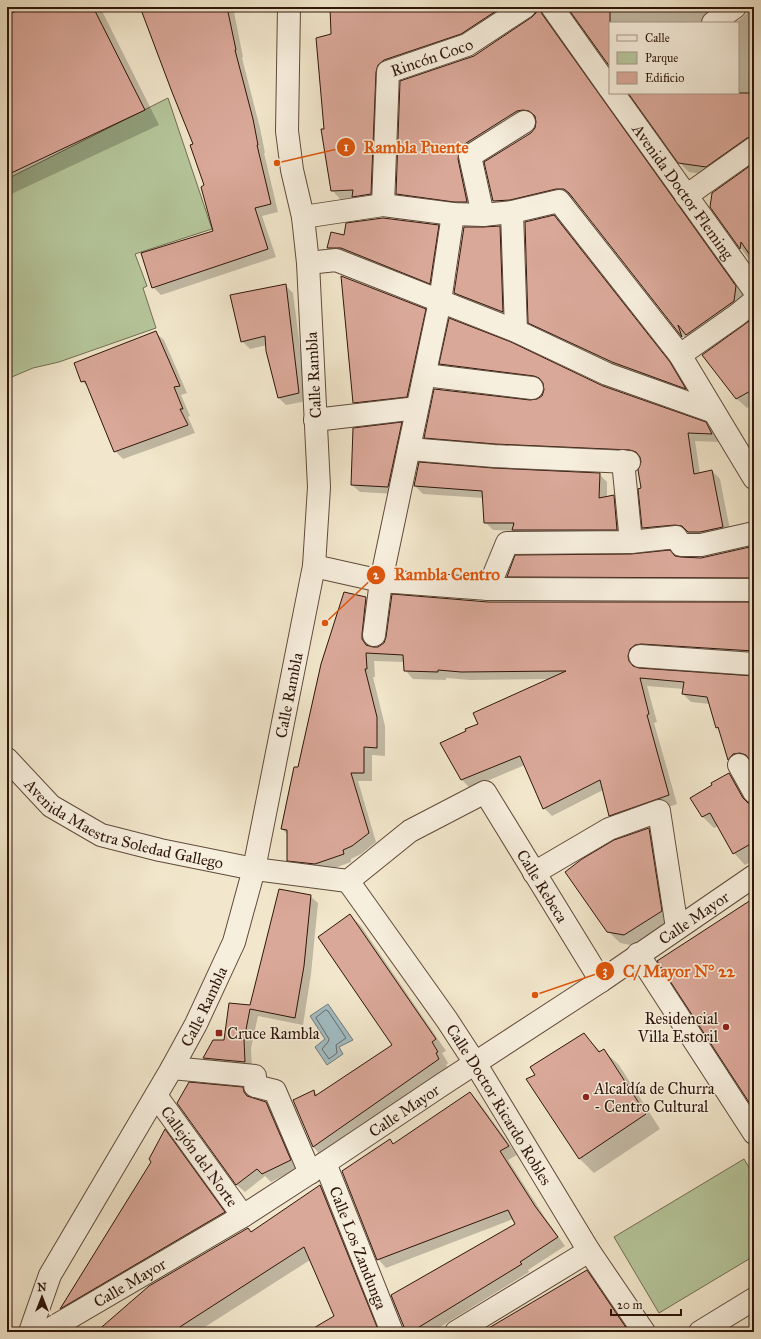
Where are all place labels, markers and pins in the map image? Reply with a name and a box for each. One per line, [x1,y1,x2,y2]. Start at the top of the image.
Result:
callout: Rambla Puente [336,133,477,162]
callout: Rambla Centro [366,560,508,589]
callout: C/ Mayor N° 22 [595,956,743,985]
place label: Residencial Villa Estoril [637,1009,719,1046]
marker: Residencial Villa Estoril [721,1022,731,1032]
place label: Cruce Rambla [227,1024,320,1043]
marker: Cruce Rambla [214,1028,224,1038]
place label: Alcaldía de Churra - Centro Cultural [593,1079,715,1116]
marker: Alcaldía de Churra - Centro Cultural [581,1092,591,1102]

